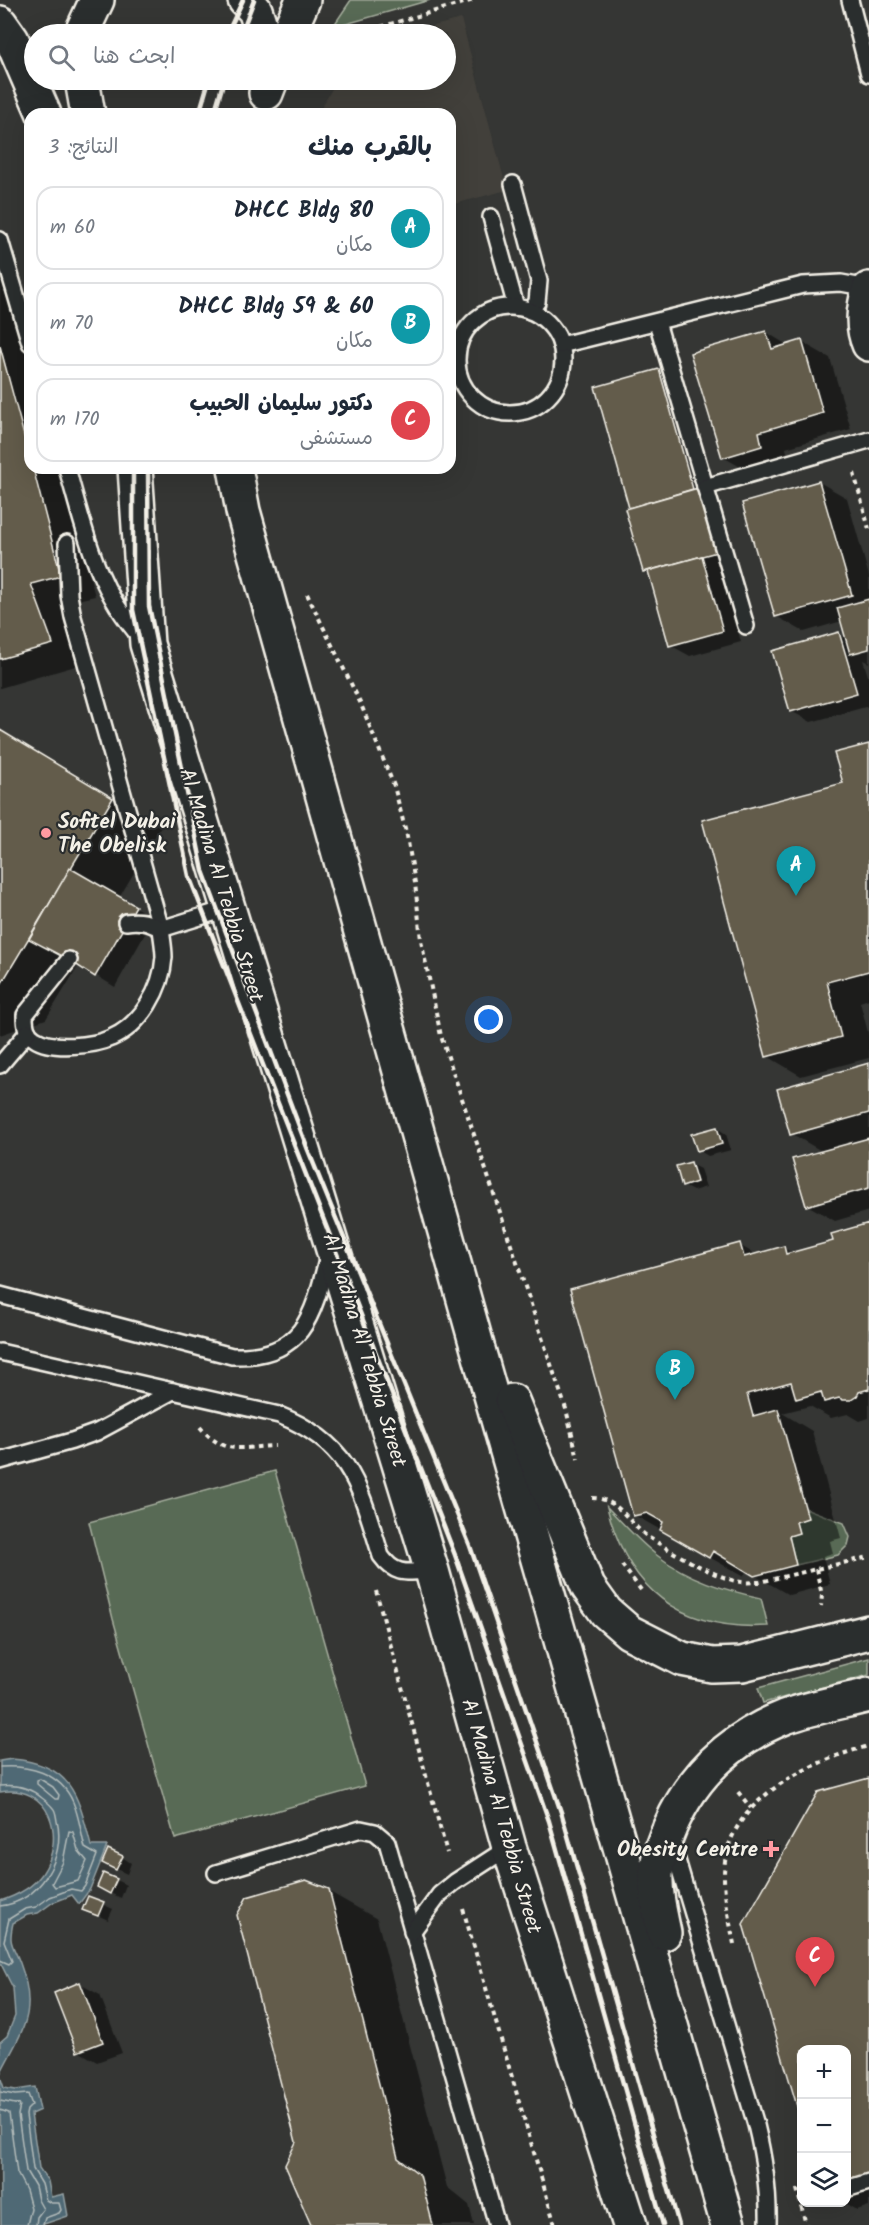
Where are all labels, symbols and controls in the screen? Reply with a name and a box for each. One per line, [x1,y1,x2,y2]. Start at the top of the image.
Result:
search box [24,24,456,90]
text: ابحث هنا [93,40,175,75]
icon: search [45,41,78,74]
text: بالقرب منك [308,127,432,169]
text: النتائج: 3 [48,132,119,164]
text: DHCC Bldg 80 [234,194,373,229]
text: 60 m [50,212,95,244]
text: A [404,212,417,244]
text: مكان [336,230,373,262]
text: DHCC Bldg 59 & 60 [178,290,373,325]
text: 70 m [50,308,93,340]
text: B [404,308,417,340]
text: مكان [336,326,373,358]
text: دكتور سليمان الحبيب [189,387,373,422]
text: 170 m [50,404,99,436]
text: C [404,404,417,436]
text: مستشفى [300,423,373,455]
street label: Al Madina Al Tebbia Street [169,764,272,1007]
place label: Sofitel Dubai The Obelisk [58,806,176,863]
marker: Sofitel Dubai The Obelisk [39,826,53,840]
pin: A [776,846,816,896]
your location [474,1005,503,1034]
street label: Al Madina Al Tebbia Street [312,1229,415,1472]
pin: B [656,1350,694,1400]
street label: Al Madina Al Tebbia Street [451,1695,550,1939]
place label: Obesity Centre [617,1834,758,1867]
marker: Obesity Centre [762,1840,780,1858]
pin: C [796,1938,834,1987]
map controls [797,2045,851,2207]
button: + [797,2045,851,2099]
button: − [797,2099,851,2153]
button: layers [797,2153,851,2207]

